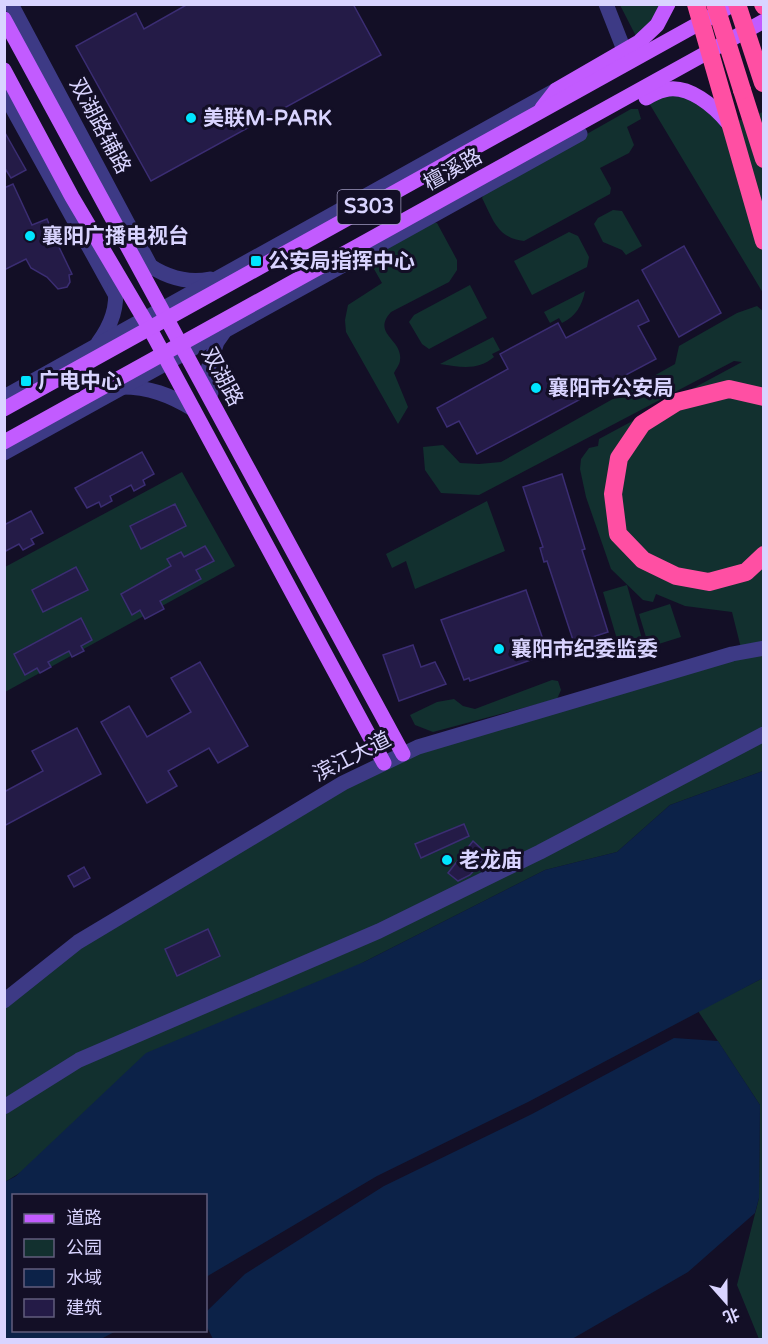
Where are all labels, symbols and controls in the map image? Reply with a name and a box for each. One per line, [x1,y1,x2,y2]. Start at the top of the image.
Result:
street label: 双湖路辅路 [64,74,136,178]
place label: 美联M-PARK [203,106,332,131]
marker: 美联M-PARK [184,111,198,125]
street label: 檀溪路 [419,144,487,196]
road number: S303 [338,190,400,224]
place label: 襄阳广播电视台 [42,224,189,249]
marker: 襄阳广播电视台 [23,229,37,243]
place label: 公安局指挥中心 [268,249,415,274]
marker: 公安局指挥中心 [249,254,263,268]
street label: 双湖路 [196,343,248,411]
place label: 广电中心 [38,369,122,394]
marker: 广电中心 [19,374,33,388]
place label: 襄阳市公安局 [548,376,674,401]
marker: 襄阳市公安局 [529,381,543,395]
place label: 襄阳市纪委监委 [511,637,658,662]
marker: 襄阳市纪委监委 [492,642,506,656]
street label: 滨江大道 [309,727,395,787]
place label: 老龙庙 [459,848,522,873]
marker: 老龙庙 [440,853,454,867]
legend [12,1194,207,1332]
text: 道路 [66,1207,102,1229]
text: 公园 [66,1237,102,1259]
text: 水域 [66,1267,102,1289]
north arrow [696,1272,756,1332]
text: 建筑 [66,1297,102,1319]
text: 北 [720,1303,742,1327]

